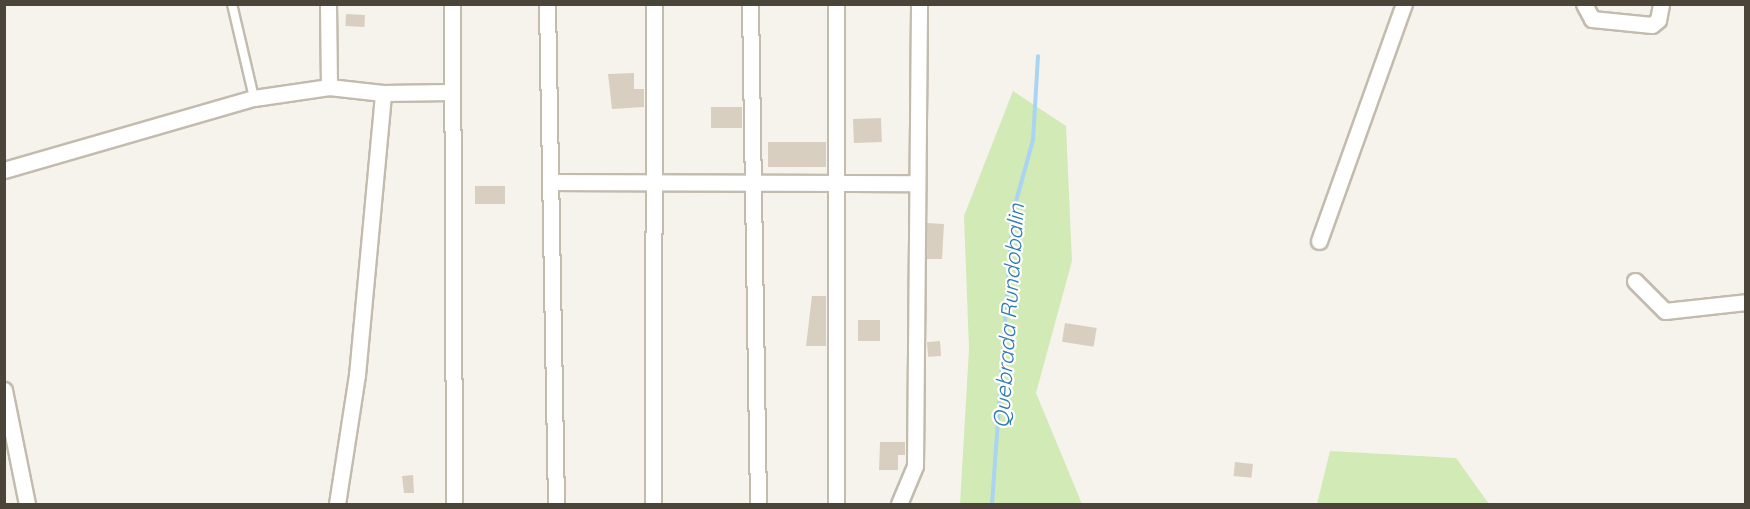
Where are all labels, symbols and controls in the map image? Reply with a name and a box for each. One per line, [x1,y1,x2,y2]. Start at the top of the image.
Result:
water label: Quebrada Rundobalin [988,203,1030,429]

